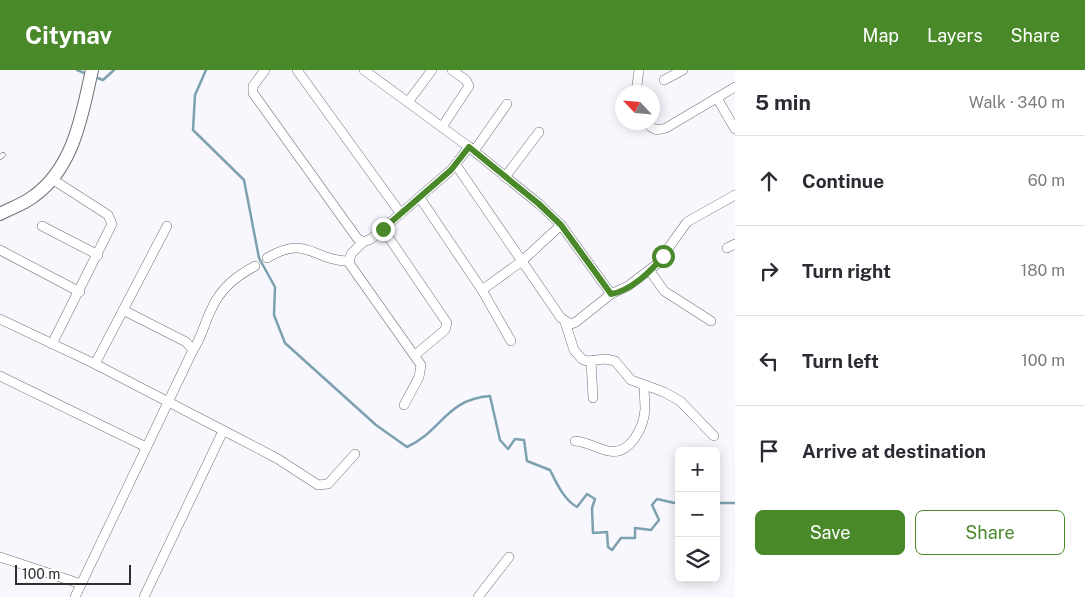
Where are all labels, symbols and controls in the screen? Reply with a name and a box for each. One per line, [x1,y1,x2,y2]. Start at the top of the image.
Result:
text: Citynav [25,21,112,49]
text: Map [863,25,899,46]
text: Layers [927,25,983,46]
text: Share [1011,25,1060,46]
north arrow [615,85,660,130]
text: 5 min [755,90,811,115]
text: Walk · 340 m [969,93,1065,112]
icon: ahead [755,167,783,195]
text: Continue [802,170,884,192]
text: 60 m [1028,171,1065,190]
route end [372,218,395,241]
route start [652,245,675,268]
icon: right [755,257,783,285]
text: Turn right [802,260,891,282]
text: 180 m [1021,261,1065,280]
icon: left [755,347,783,375]
text: Turn left [802,350,879,372]
text: 100 m [1021,351,1065,370]
icon: arrive [755,437,783,465]
text: Arrive at destination [802,440,986,462]
map controls [675,447,720,582]
button: + [675,447,720,492]
button: − [675,492,720,537]
button: Save [755,510,905,555]
button: Share [915,510,1065,555]
button: layers [675,537,720,582]
scale bar [15,562,131,585]
text: 100 m [22,566,60,582]

